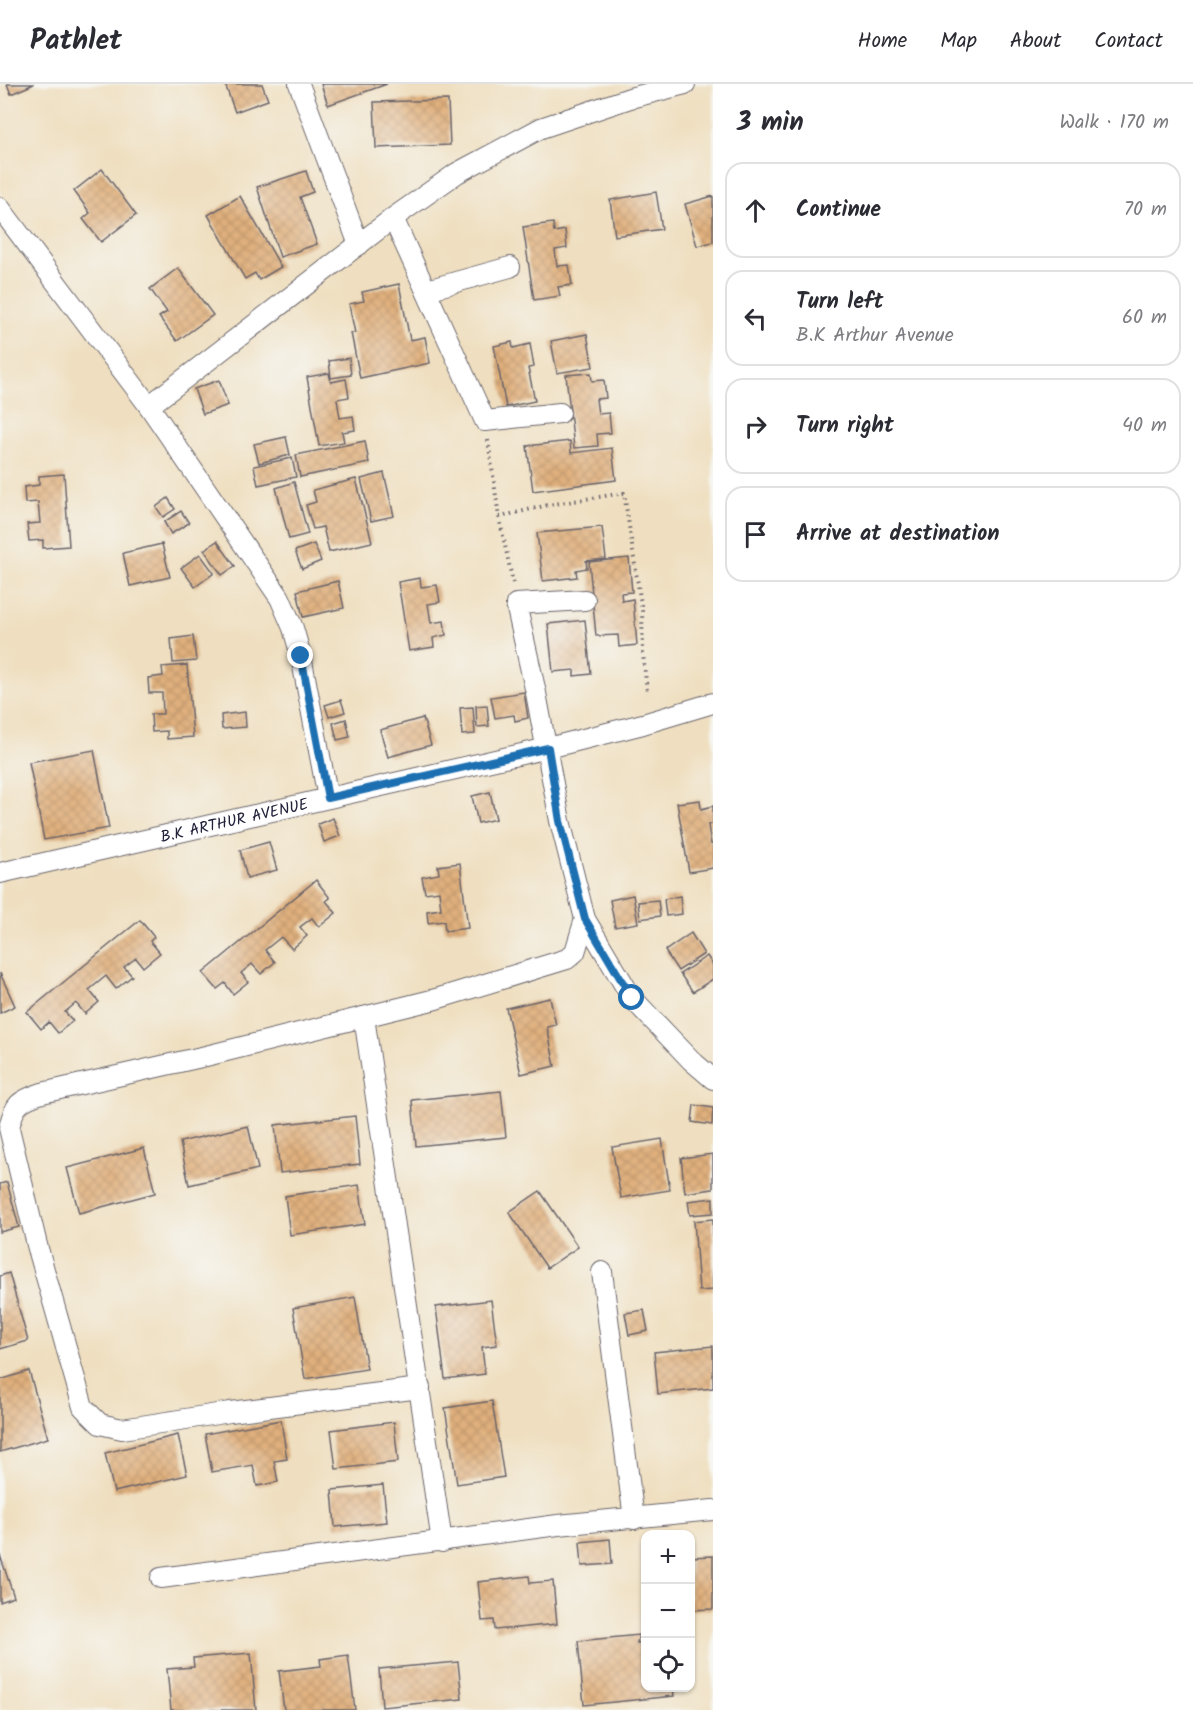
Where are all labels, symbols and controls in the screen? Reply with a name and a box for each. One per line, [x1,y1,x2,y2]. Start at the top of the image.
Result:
text: Pathlet [30,19,122,64]
text: Home [858,25,907,58]
text: Map [940,25,977,58]
text: About [1010,25,1061,58]
text: Contact [1094,25,1163,58]
text: 3 min [737,102,804,144]
text: Walk · 170 m [1059,107,1169,139]
text: Continue [796,193,881,228]
icon: ahead [739,194,772,227]
text: 70 m [1124,194,1167,226]
text: Turn left [796,285,883,320]
icon: left [739,302,772,335]
text: 60 m [1122,302,1167,334]
text: B.K Arthur Avenue [796,320,954,352]
text: Turn right [796,409,894,444]
icon: right [739,410,772,443]
text: 40 m [1122,410,1167,442]
text: Arrive at destination [796,517,999,552]
icon: arrive [739,518,772,551]
route end [287,642,313,668]
street label: B.K ARTHUR AVENUE [158,792,311,850]
route start [618,984,644,1010]
map controls [641,1530,695,1692]
button: + [641,1530,695,1584]
button: − [641,1584,695,1638]
button: locate [641,1638,695,1692]

